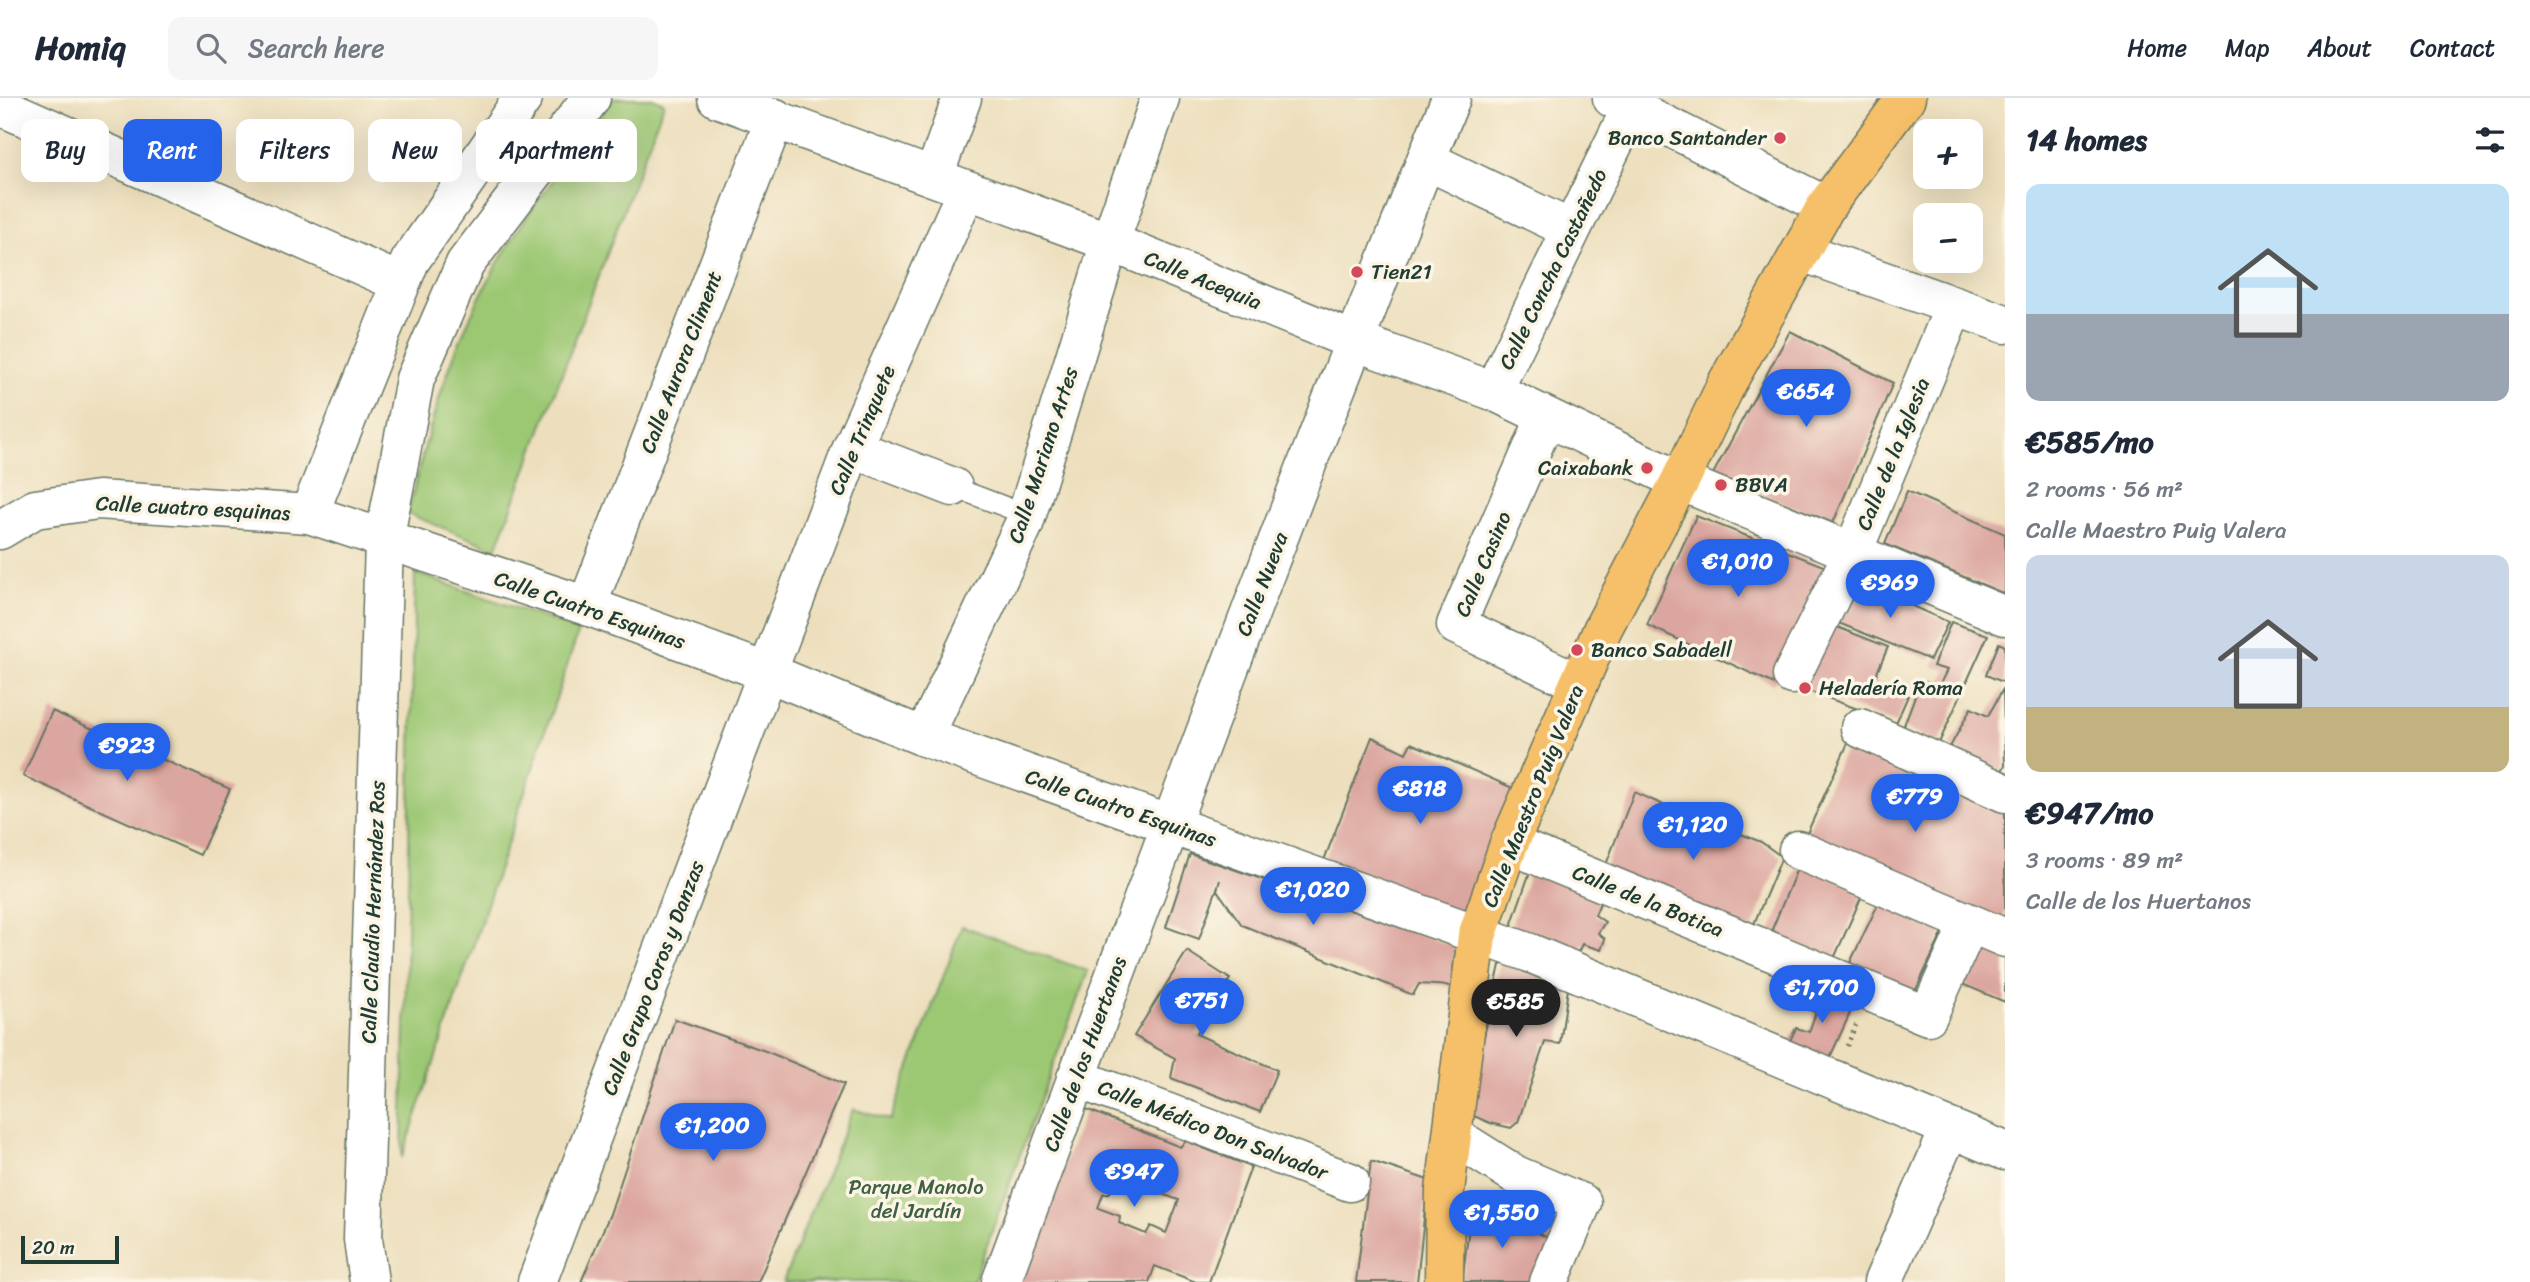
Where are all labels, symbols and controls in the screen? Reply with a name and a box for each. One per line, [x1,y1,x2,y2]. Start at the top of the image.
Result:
search box [168,17,658,80]
text: Homiq [35,19,126,77]
text: Search here [248,25,385,71]
text: Home [2127,27,2187,69]
text: Map [2225,27,2269,69]
text: About [2307,27,2372,69]
text: Contact [2410,27,2495,69]
icon: search [192,29,230,67]
text: 14 homes [2026,113,2147,167]
chip: Buy [21,119,109,182]
chip: Rent [123,119,222,182]
chip: Filters [236,119,354,182]
chip: New [368,119,462,182]
chip: Apartment [476,119,637,182]
place label: Banco Santander [1608,119,1767,157]
map controls [1913,119,1983,273]
button: + [1913,119,1983,189]
icon: filters [2471,121,2509,159]
marker: Banco Santander [1772,130,1788,146]
street label: Calle Concha Castañedo [1488,161,1618,376]
button: − [1913,203,1983,273]
icon: home [2205,230,2331,356]
street label: Calle Acequia [1138,239,1268,321]
place label: Tien21 [1371,253,1432,291]
marker: Tien21 [1349,264,1365,280]
street label: Calle Aurora Climent [629,265,733,459]
street label: Calle Trinquete [817,359,907,501]
street label: Calle Mariano Artes [997,361,1090,548]
pin: €654 [1765,370,1847,429]
text: €654 [1778,371,1834,412]
street label: Calle de la Iglesia [1845,371,1941,536]
text: €585/mo [2026,415,2154,469]
place label: Caixabank [1538,449,1634,487]
marker: Caixabank [1639,460,1655,476]
place label: BBVA [1735,466,1788,504]
text: 2 rooms · 56 m² [2026,469,2183,510]
marker: BBVA [1713,477,1729,493]
street label: Calle cuatro esquinas [95,484,292,532]
street label: Calle Casino [1444,505,1522,623]
text: Calle Maestro Puig Valera [2026,510,2286,551]
street label: Calle Nueva [1225,526,1299,642]
pin: €1,010 [1681,540,1795,599]
text: €1,010 [1703,541,1773,582]
street label: Calle Cuatro Esquinas [489,559,691,661]
pin: €969 [1849,560,1931,620]
text: €969 [1862,562,1918,603]
icon: home [2205,601,2331,727]
place label: Banco Sabadell [1591,631,1733,669]
marker: Banco Sabadell [1569,642,1585,658]
place label: Heladería Roma [1819,669,1963,707]
street label: Calle Maestro Puig Valera [1471,678,1595,913]
marker: Heladería Roma [1797,680,1813,696]
pin: €923 [86,724,168,783]
text: €923 [99,725,155,766]
street label: Calle Cuatro Esquinas [1020,757,1222,859]
pin: €818 [1379,766,1461,826]
text: €818 [1394,768,1446,809]
pin: €779 [1874,774,1956,834]
text: €779 [1887,776,1943,817]
street label: Calle Claudio Hernández Ros [349,780,397,1044]
text: €947/mo [2026,786,2153,840]
pin: €1,120 [1636,802,1750,862]
text: €1,120 [1659,804,1728,845]
text: 3 rooms · 89 m² [2026,840,2183,881]
street label: Calle de la Botica [1567,853,1730,949]
street label: Calle Grupo Coros y Danzas [591,855,716,1101]
pin: €1,020 [1256,868,1370,927]
text: €1,020 [1276,869,1350,910]
text: Calle de los Huertanos [2026,881,2251,922]
street label: Calle de los Huertanos [1032,951,1138,1157]
pin: €1,700 [1765,965,1879,1025]
text: €1,700 [1785,967,1859,1008]
pin: €751 [1161,978,1243,1038]
pin: €585 [1475,979,1557,1039]
text: €751 [1176,980,1228,1021]
text: €585 [1487,981,1545,1022]
street label: Calle Médico Don Salvador [1092,1068,1335,1192]
pin: €1,200 [656,1104,770,1163]
text: €1,200 [676,1105,750,1146]
pin: €947 [1093,1150,1175,1209]
text: €947 [1106,1151,1162,1192]
park label: Parque Manolo del Jardín [848,1168,984,1230]
pin: €1,550 [1445,1190,1559,1250]
text: €1,550 [1465,1192,1539,1233]
text: 20 m [32,1231,75,1264]
scale bar [21,1233,119,1265]

